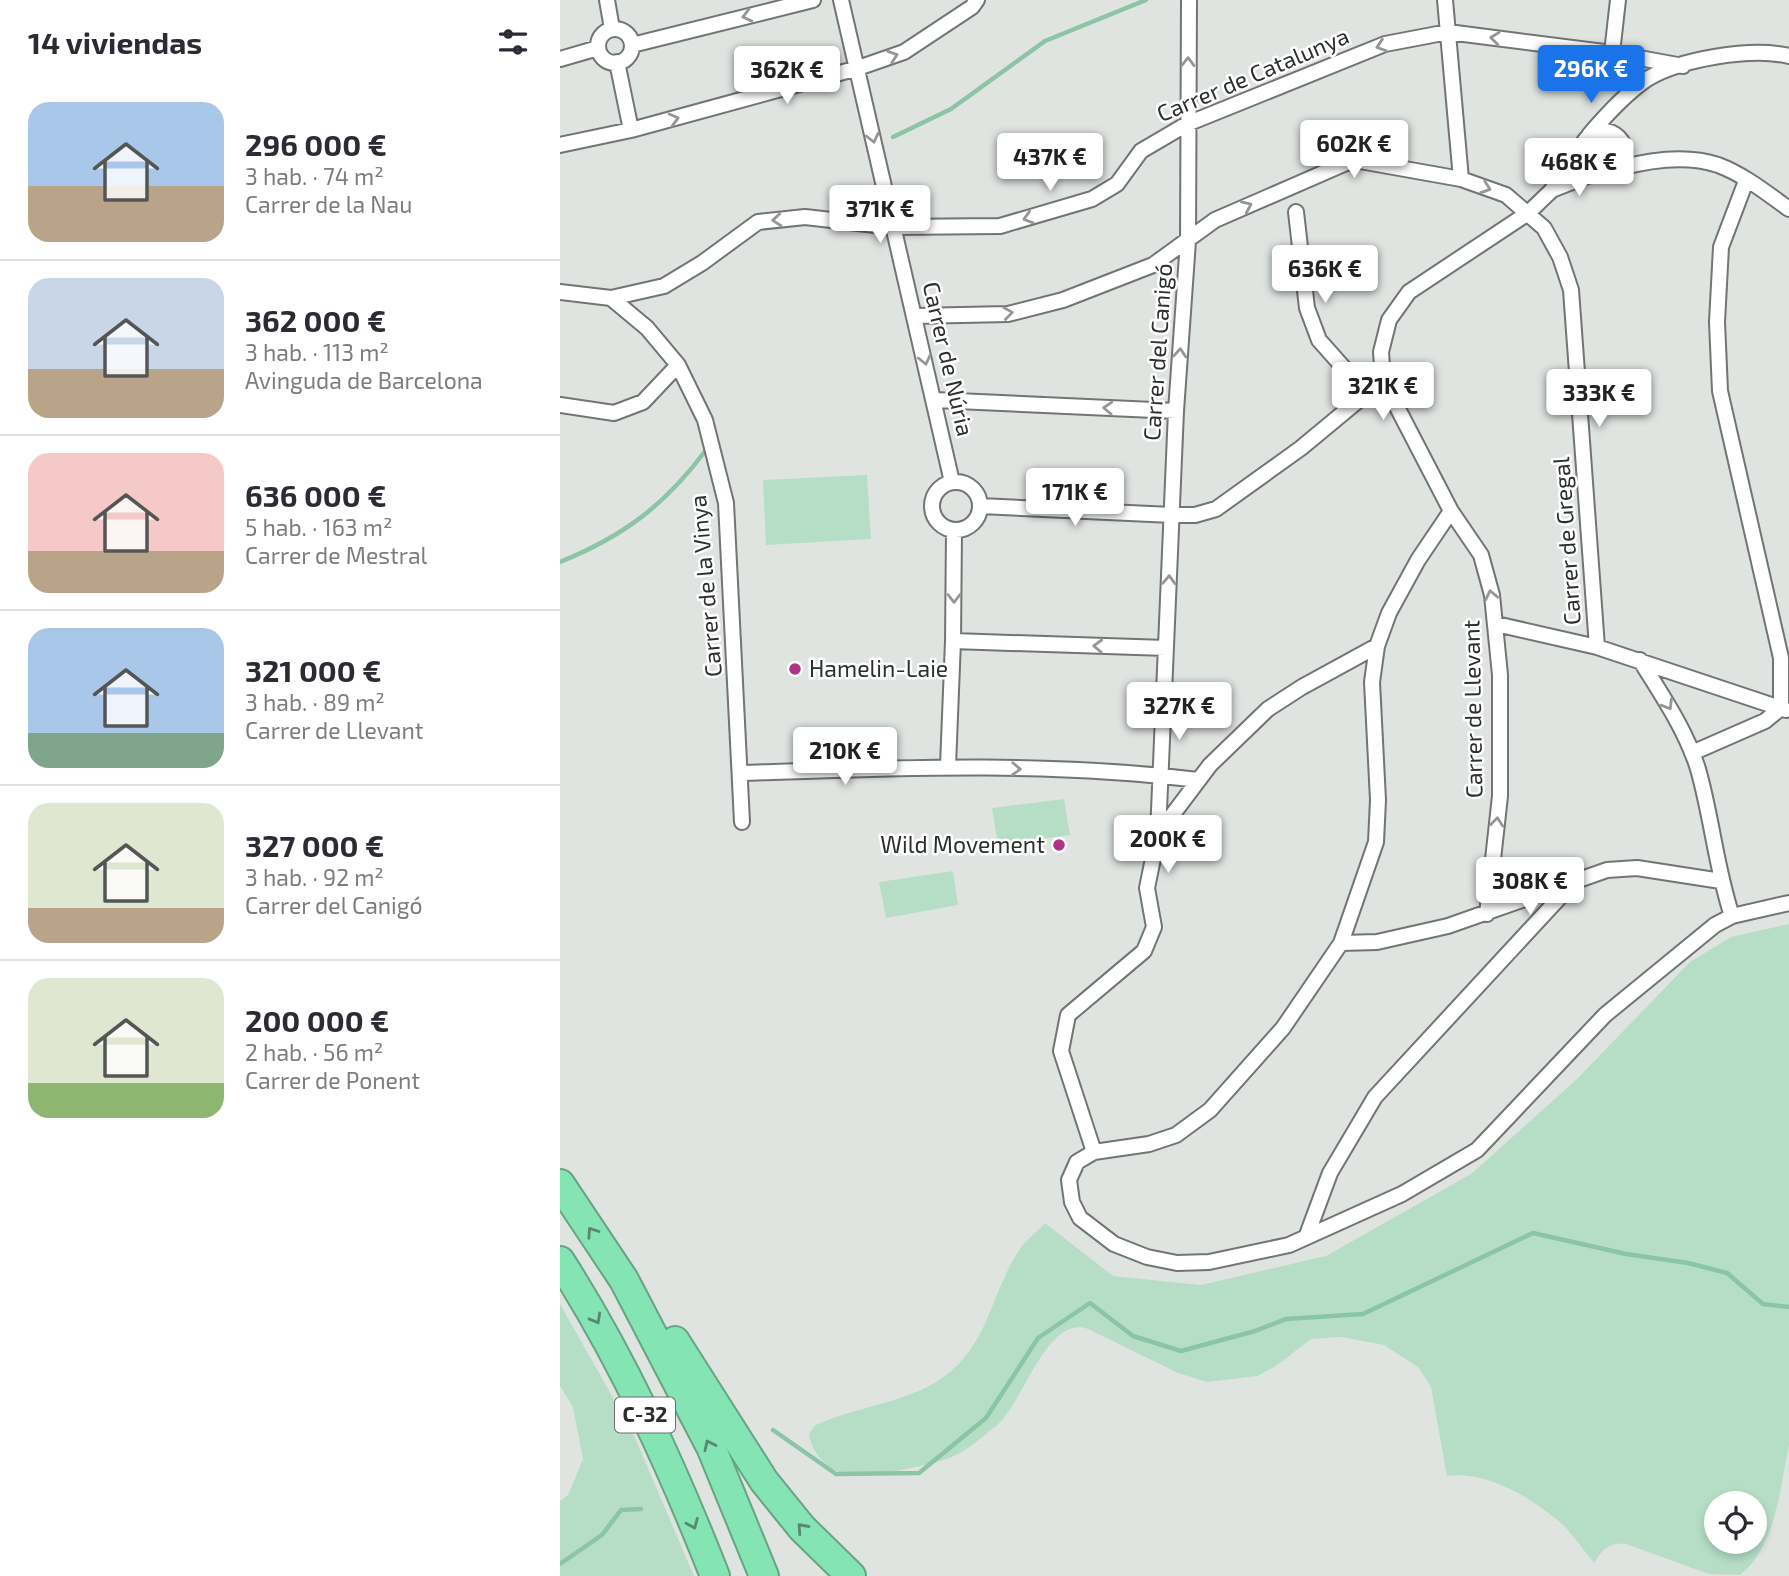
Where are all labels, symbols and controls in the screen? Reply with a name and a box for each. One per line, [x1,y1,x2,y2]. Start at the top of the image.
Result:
one-way arrow [741,8,753,22]
street label: Carrer de Catalunya [1152,21,1353,127]
icon: filters [494,23,532,61]
text: 14 viviendas [28,24,202,60]
one-way arrow [1489,31,1500,46]
one-way arrow [1376,38,1388,53]
pin: 362K € [730,46,844,106]
pin: 296K € [1534,46,1648,105]
one-way arrow [886,50,898,64]
text: 296K € [1554,54,1628,82]
text: 362K € [750,55,824,83]
one-way arrow [1180,56,1196,67]
one-way arrow [668,112,680,127]
pin: 602K € [1297,120,1411,180]
text: 296 000 € [245,126,387,162]
text: 602K € [1316,129,1392,157]
icon: home [84,130,168,214]
one-way arrow [865,132,880,144]
pin: 437K € [993,134,1107,193]
pin: 468K € [1522,138,1636,198]
text: 437K € [1013,142,1087,170]
text: 468K € [1541,147,1617,175]
text: 3 hab. · 74 m² [245,162,384,190]
one-way arrow [1480,180,1492,194]
pin: 371K € [823,186,937,245]
text: Carrer de la Nau [245,190,412,218]
text: 371K € [845,194,915,222]
one-way arrow [1239,200,1252,214]
one-way arrow [1022,209,1034,224]
one-way arrow [771,212,782,227]
pin: 636K € [1268,246,1382,305]
text: 636K € [1288,254,1362,282]
street label: Carrer del Canigó [1137,262,1177,442]
street label: Carrer de Núria [918,279,980,439]
text: 362 000 € [245,302,386,338]
one-way arrow [1002,305,1014,320]
icon: home [84,306,168,390]
text: 3 hab. · 113 m² [245,338,389,366]
one-way arrow [1172,347,1187,358]
one-way arrow [917,353,932,365]
pin: 321K € [1326,362,1440,422]
text: Avinguda de Barcelona [245,366,483,394]
pin: 333K € [1542,370,1656,429]
text: 321K € [1348,371,1418,399]
text: 333K € [1562,378,1636,406]
one-way arrow [1102,400,1113,415]
street label: Carrer de Gregal [1546,456,1586,626]
pin: 171K € [1018,468,1132,528]
text: 636 000 € [245,477,386,513]
text: 171K € [1042,477,1108,505]
icon: home [84,481,168,565]
street label: Carrer de la Vinya [683,494,727,678]
text: 5 hab. · 163 m² [245,513,392,541]
text: Carrer de Mestral [245,541,427,569]
one-way arrow [1161,574,1176,585]
one-way arrow [1484,589,1499,601]
one-way arrow [946,593,961,604]
street label: Carrer de Llevant [1456,619,1488,799]
one-way arrow [1092,638,1103,653]
text: 321 000 € [245,652,381,688]
place label: Hamelin-Laie [809,654,948,682]
icon: home [84,656,168,740]
marker: Hamelin-Laie [787,661,803,677]
pin: 327K € [1122,682,1236,742]
text: 3 hab. · 89 m² [245,688,385,716]
text: 327K € [1143,691,1215,719]
one-way arrow [1660,698,1673,711]
text: Carrer de Llevant [245,716,424,744]
pin: 210K € [788,728,902,787]
text: 210K € [809,736,881,764]
one-way arrow [1010,762,1021,777]
pin: 200K € [1111,816,1225,875]
one-way arrow [1489,816,1504,827]
text: 200K € [1130,824,1206,852]
text: 327 000 € [245,827,384,863]
place label: Wild Movement [880,830,1045,858]
icon: home [84,831,168,915]
marker: Wild Movement [1051,837,1067,853]
pin: 308K € [1473,858,1587,917]
text: 3 hab. · 92 m² [245,863,384,891]
text: 308K € [1492,866,1568,894]
text: Carrer del Canigó [245,891,423,919]
text: 200 000 € [245,1002,389,1038]
icon: home [84,1006,168,1090]
text: 2 hab. · 56 m² [245,1038,383,1066]
text: Carrer de Ponent [245,1066,420,1094]
one-way arrow [588,1227,600,1240]
one-way arrow [588,1311,601,1324]
road number: C-32 [615,1398,675,1432]
one-way arrow [703,1440,717,1452]
map controls [1704,1491,1767,1554]
button: locate [1704,1491,1767,1554]
one-way arrow [685,1517,699,1530]
one-way arrow [798,1523,811,1536]

